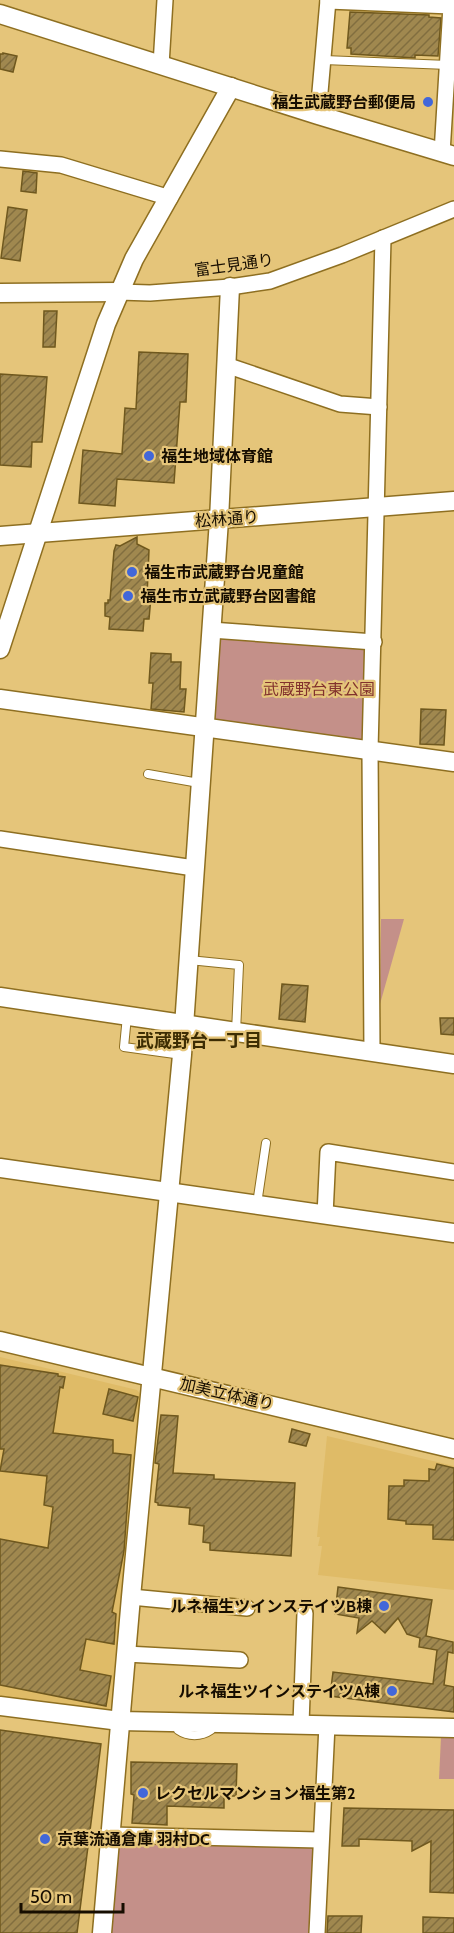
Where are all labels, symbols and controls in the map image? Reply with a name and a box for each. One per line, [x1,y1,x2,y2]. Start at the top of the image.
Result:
place label: 福生武蔵野台郵便局 [272,93,416,112]
marker: 福生武蔵野台郵便局 [421,95,435,109]
street label: 富士見通り [193,250,275,280]
place label: 福生地域体育館 [161,447,273,466]
marker: 福生地域体育館 [142,449,156,463]
street label: 松林通り [194,507,260,531]
place label: 福生市武蔵野台児童館 [144,563,304,582]
marker: 福生市武蔵野台児童館 [125,565,139,579]
place label: 福生市立武蔵野台図書館 [140,587,316,606]
marker: 福生市立武蔵野台図書館 [121,589,135,603]
park label: 武蔵野台東公園 [263,680,375,699]
district label: 武蔵野台一丁目 [136,1030,262,1052]
street label: 加美立体通り [178,1374,276,1414]
place label: ルネ福生ツインステイツB棟 [170,1597,372,1616]
marker: ルネ福生ツインステイツB棟 [377,1599,391,1613]
place label: ルネ福生ツインステイツA棟 [178,1682,380,1701]
marker: ルネ福生ツインステイツA棟 [385,1684,399,1698]
place label: レクセルマンション福生第2 [155,1784,355,1803]
marker: レクセルマンション福生第2 [136,1786,150,1800]
place label: 京葉流通倉庫 羽村DC [57,1830,210,1849]
marker: 京葉流通倉庫 羽村DC [38,1832,52,1846]
scale bar [21,1876,123,1914]
text: 50 m [30,1886,72,1908]

